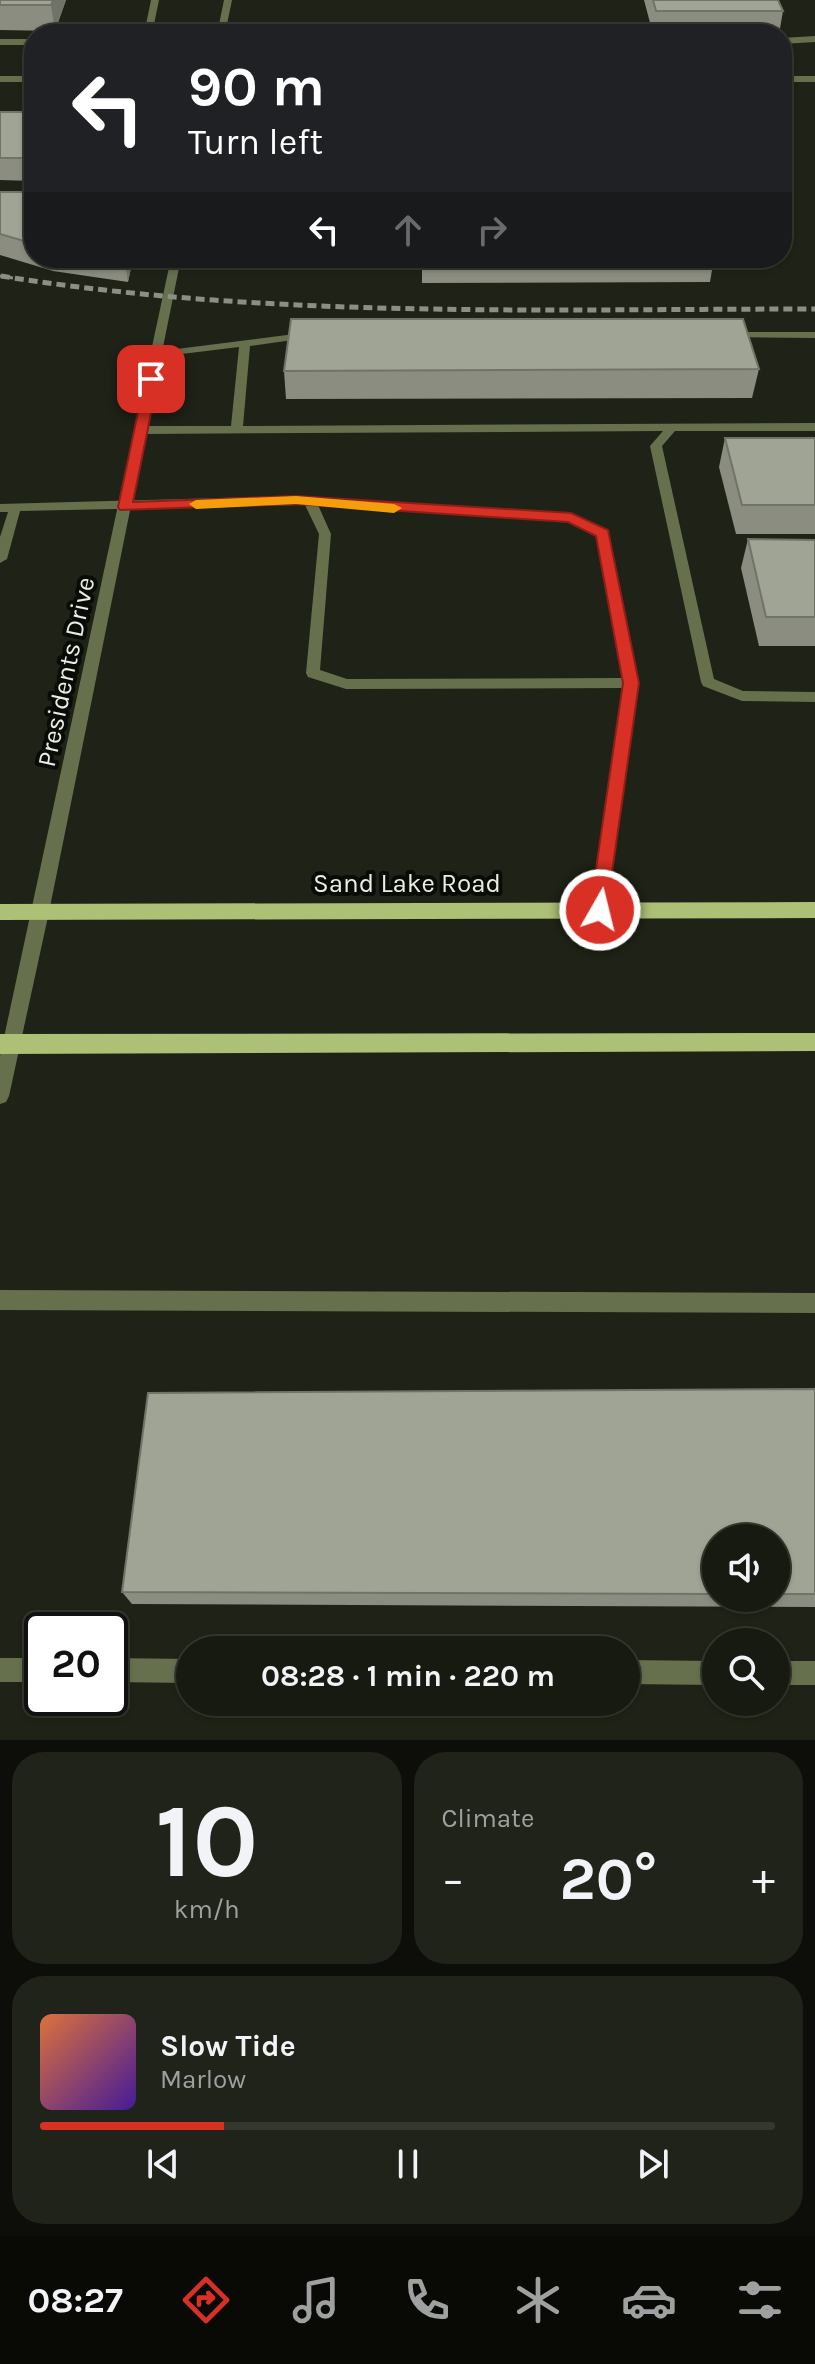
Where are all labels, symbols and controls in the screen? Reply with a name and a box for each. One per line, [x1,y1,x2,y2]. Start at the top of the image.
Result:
text: 90 m [188,54,325,119]
icon: left [56,56,160,160]
text: Turn left [188,121,323,163]
icon: left [302,208,346,252]
icon: ahead [386,208,430,252]
icon: right [470,208,514,252]
pin [117,345,185,413]
icon: arrive [129,357,173,401]
street label: Presidents Drive [31,574,101,770]
street label: Sand Lake Road [313,868,501,899]
position arrow [558,868,642,952]
map controls [702,1524,790,1716]
button: sound [702,1524,790,1612]
speed limit sign: 20 [24,1612,128,1716]
button: search [702,1628,790,1716]
text: 08:28 · 1 min · 220 m [261,1658,555,1694]
text: 10 [155,1781,258,1902]
text: Climate [442,1803,534,1834]
text: 20° [559,1844,657,1914]
text: − [442,1854,465,1905]
text: + [752,1854,775,1905]
text: km/h [174,1894,240,1925]
text: Slow Tide [160,2028,296,2064]
text: Marlow [160,2064,246,2095]
icon: previous [141,2142,185,2186]
icon: pause [386,2142,430,2186]
icon: next [631,2142,675,2186]
icon: directions [178,2272,234,2328]
icon: music [288,2272,344,2328]
icon: phone [399,2272,455,2328]
icon: climate [510,2272,566,2328]
icon: car [621,2272,677,2328]
icon: filters [732,2272,788,2328]
text: 08:27 [27,2279,123,2321]

